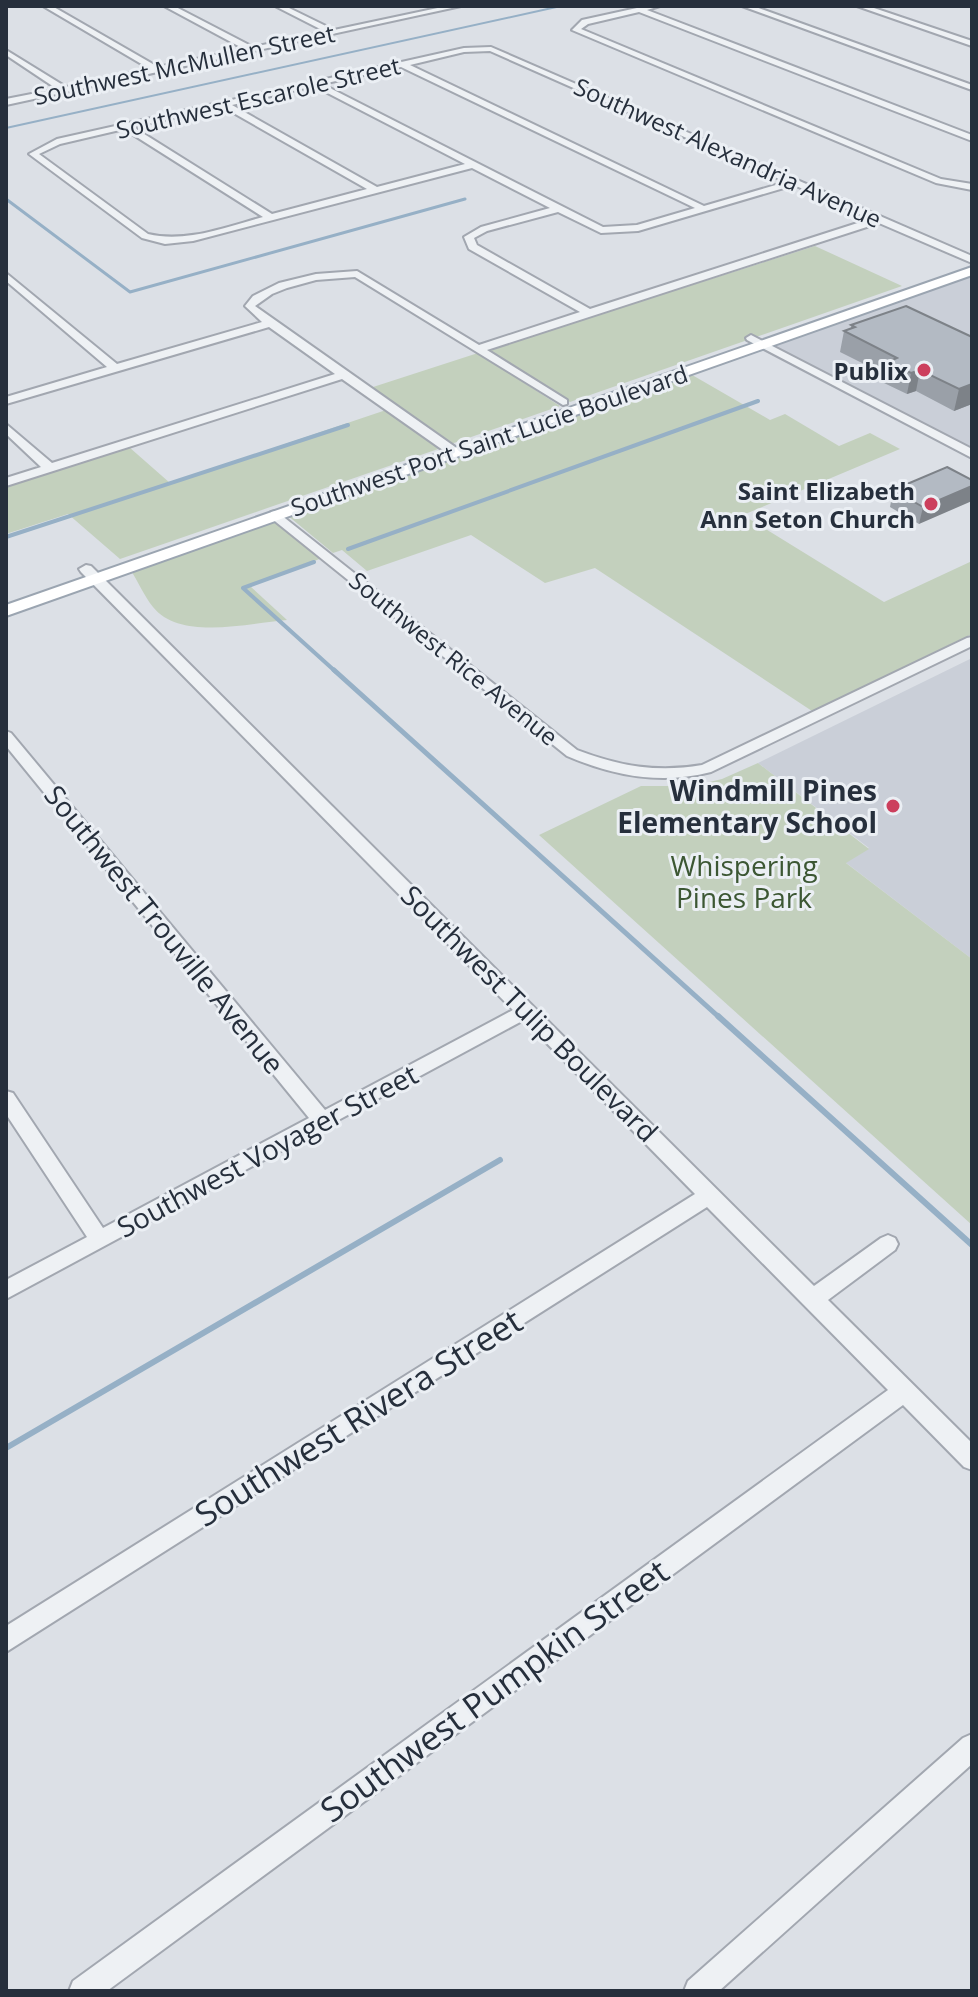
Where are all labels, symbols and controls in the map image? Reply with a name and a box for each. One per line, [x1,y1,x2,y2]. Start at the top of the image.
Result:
street label: Southwest McMullen Street [30,16,338,112]
street label: Southwest Escarole Street [113,48,403,146]
street label: Southwest Alexandria Avenue [569,69,887,235]
place label: Publix [833,354,908,387]
street label: Southwest Port Saint Lucie Boulevard [286,356,692,524]
marker: Publix [915,361,933,379]
place label: Saint Elizabeth Ann Seton Church [700,474,915,535]
marker: Saint Elizabeth Ann Seton Church [922,495,940,513]
street label: Southwest Rice Avenue [343,564,565,752]
place label: Windmill Pines Elementary School [617,771,877,841]
street label: Southwest Trouville Avenue [37,777,293,1081]
marker: Windmill Pines Elementary School [884,797,902,815]
park label: Whispering Pines Park [670,846,818,916]
street label: Southwest Tulip Boulevard [393,876,667,1150]
street label: Southwest Voyager Street [110,1054,424,1246]
street label: Southwest Rivera Street [186,1297,530,1537]
street label: Southwest Pumpkin Street [311,1548,677,1832]

